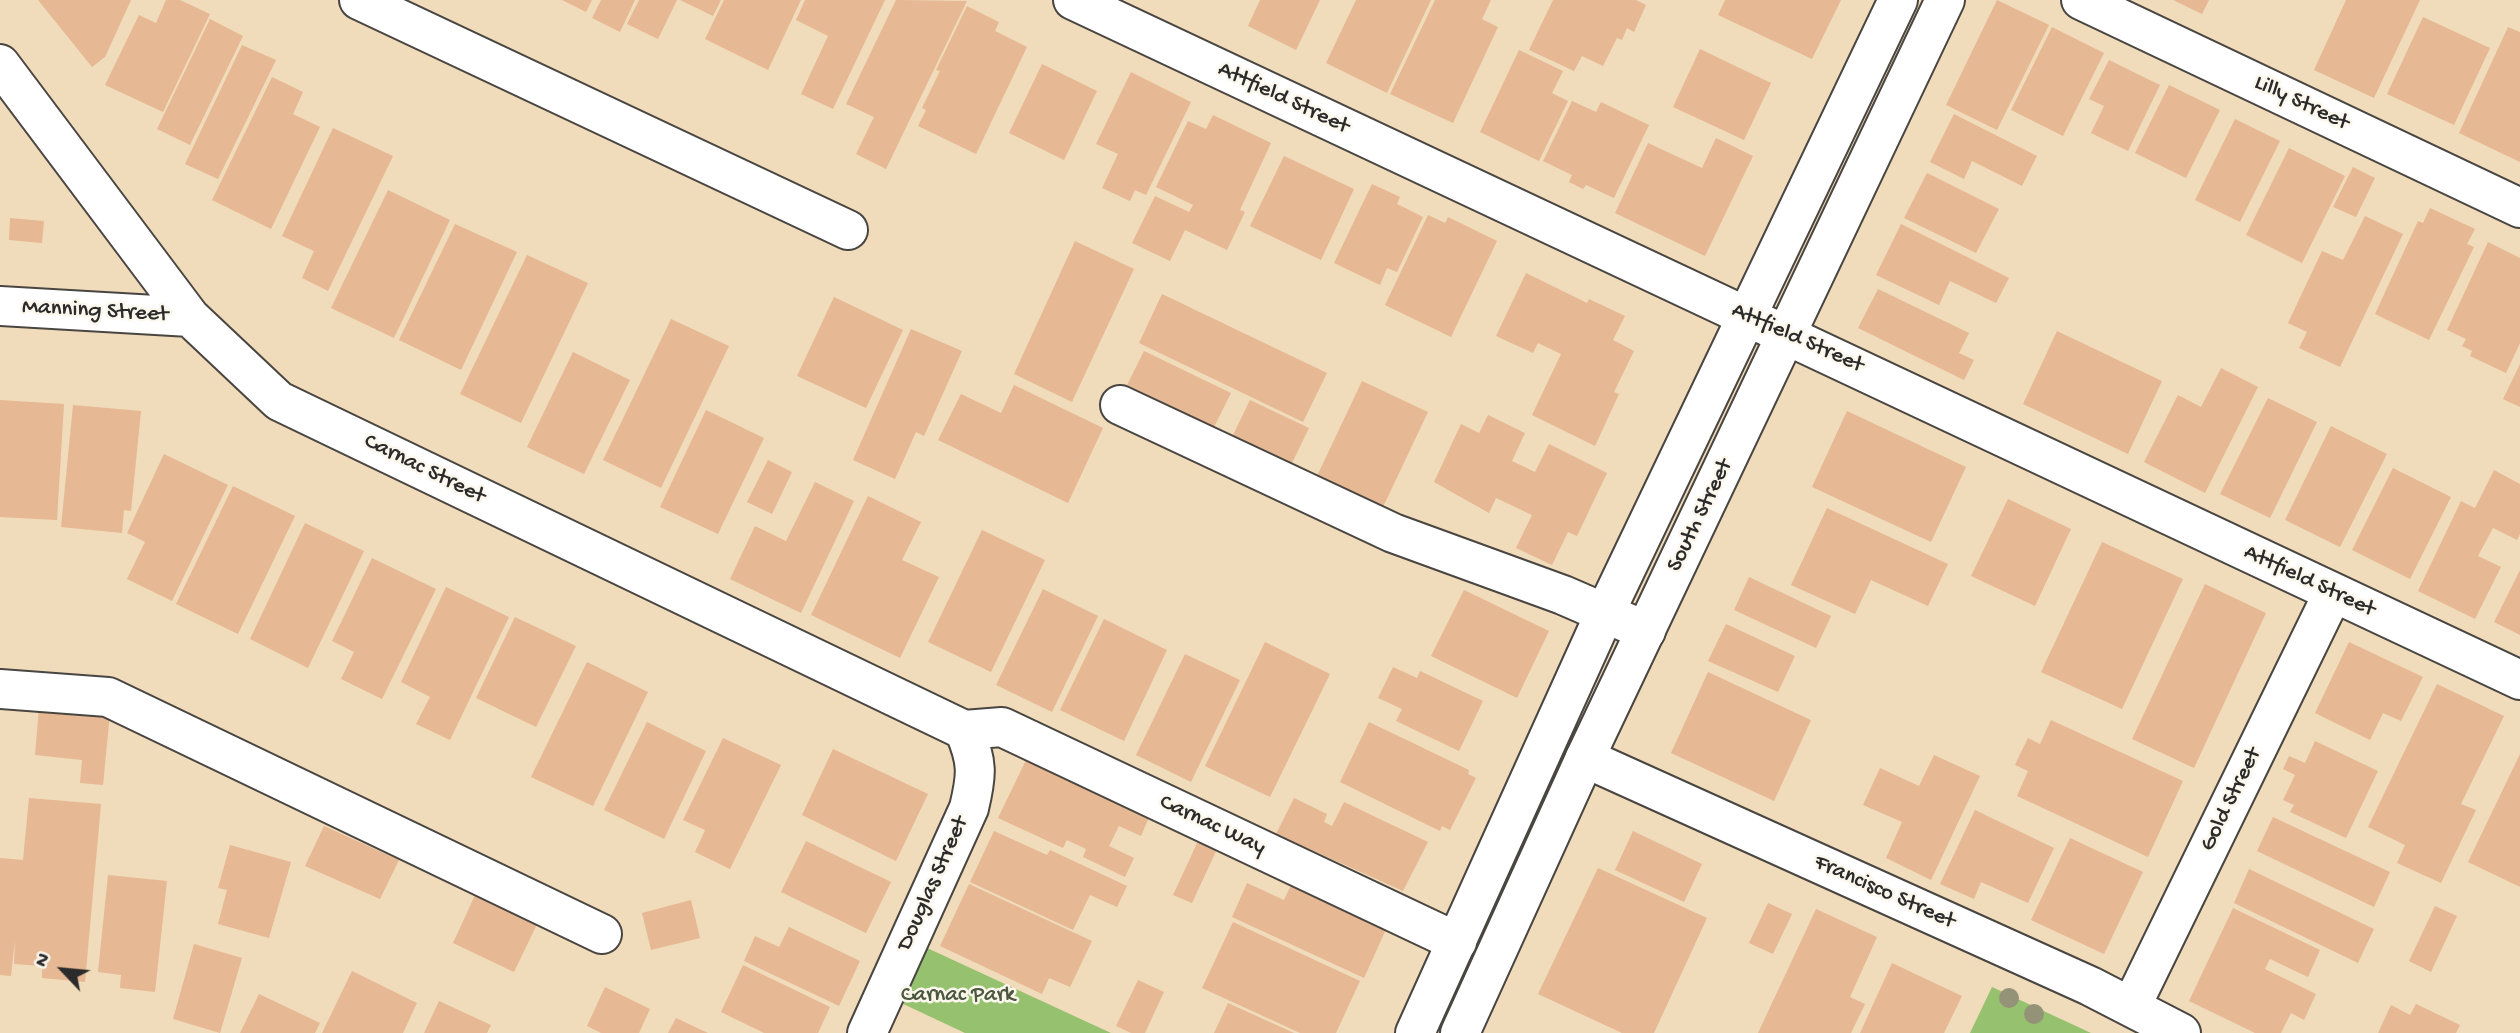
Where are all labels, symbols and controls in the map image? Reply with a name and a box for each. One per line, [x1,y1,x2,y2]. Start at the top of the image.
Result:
street label: Attfield Street [1213,57,1353,141]
street label: Lilly Street [2249,70,2353,138]
street label: Manning Street [21,294,169,330]
street label: Attfield Street [1727,298,1867,380]
street label: Carnac Street [359,429,489,511]
street label: South Street [1662,455,1740,577]
street label: Attfield Street [2239,540,2379,624]
street label: Gold Street [2195,744,2269,856]
street label: Carnac Way [1155,789,1269,863]
street label: Douglas Street [892,813,976,955]
street label: Francisco Street [1809,850,1959,936]
north arrow [28,935,98,1005]
text: N [31,950,57,971]
park label: Carnac Park [901,982,1015,1010]

